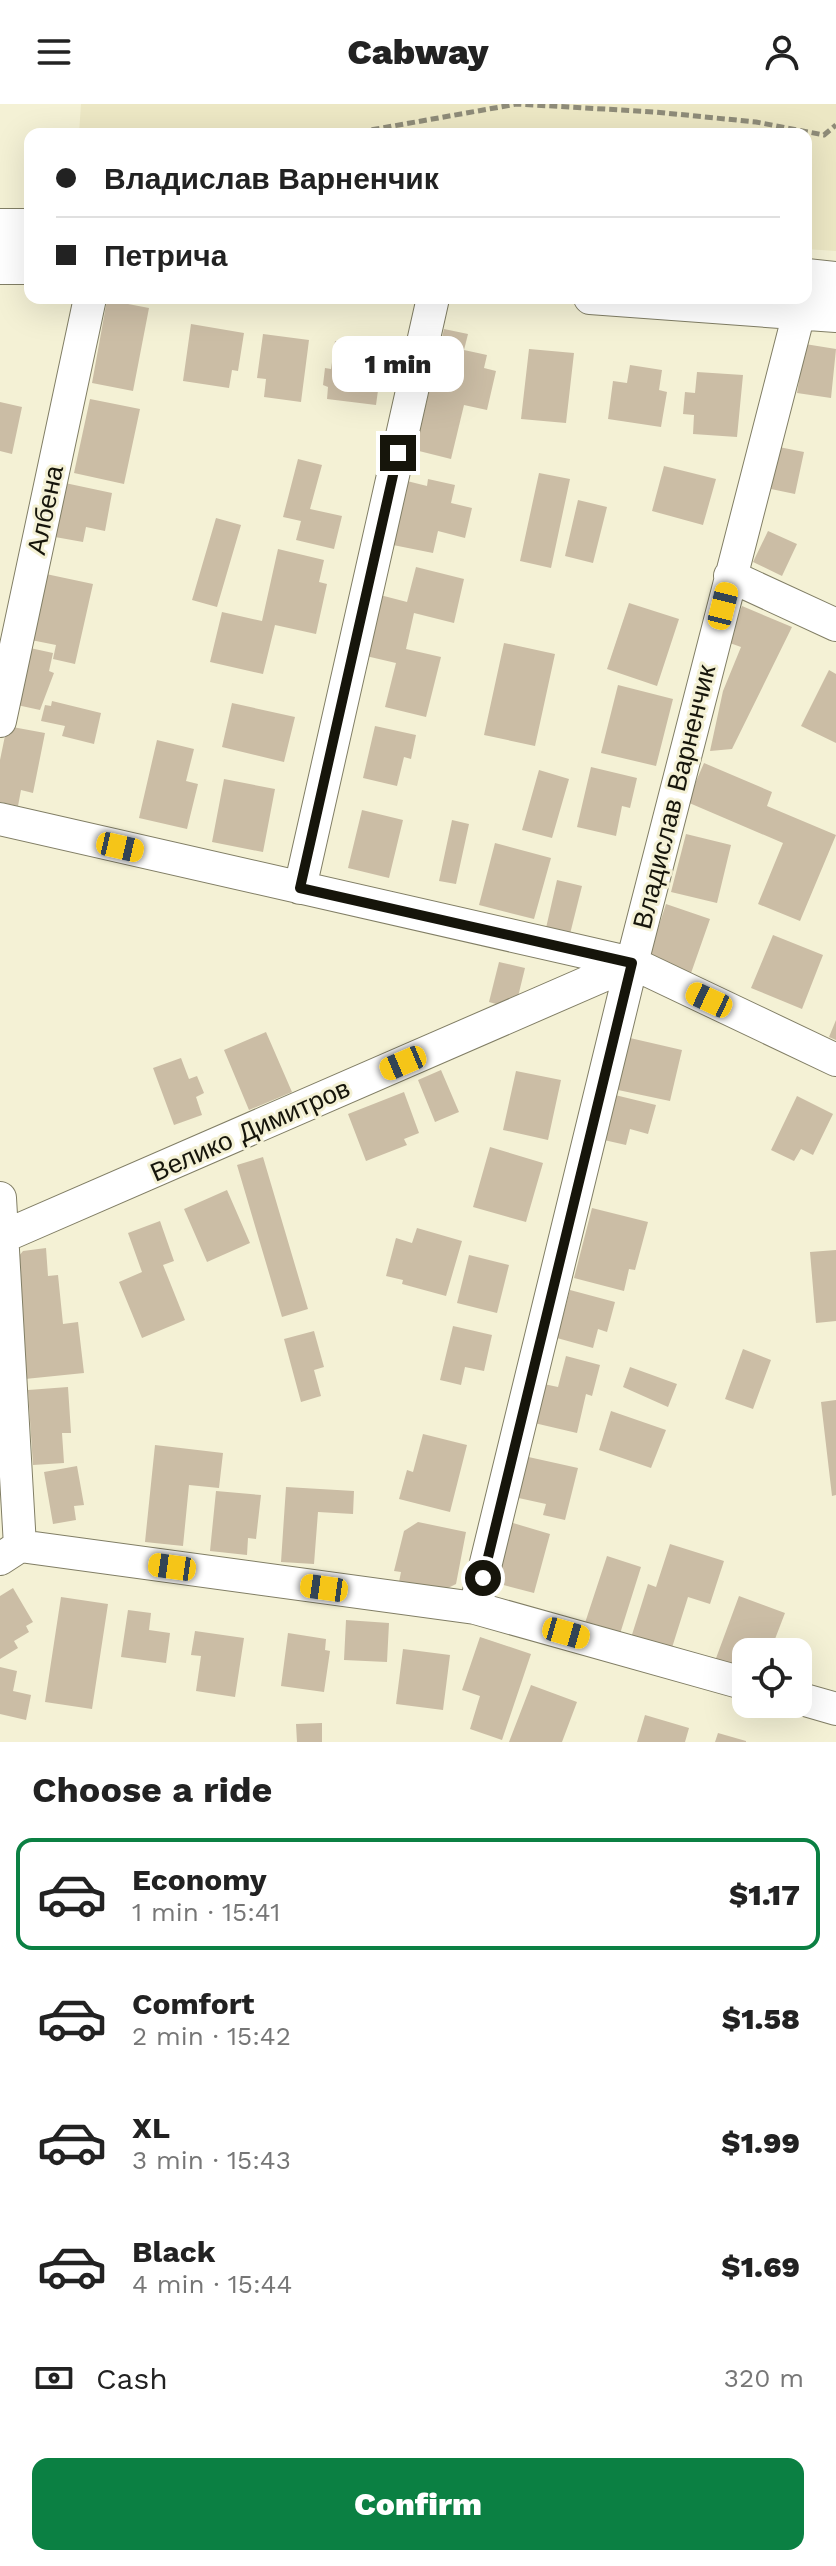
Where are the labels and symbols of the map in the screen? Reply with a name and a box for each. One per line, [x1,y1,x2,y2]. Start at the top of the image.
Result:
callout: 1 min [332,337,464,393]
route end [380,435,416,471]
street label: Албена [21,462,69,557]
car [706,580,740,632]
street label: Владислав Варненчик [627,661,721,932]
car [94,830,146,864]
car [682,979,736,1021]
car [376,1043,430,1083]
street label: Велико Димитров [146,1073,354,1187]
car [147,1552,197,1582]
route start [465,1560,501,1596]
car [299,1573,349,1603]
car [540,1615,592,1651]

